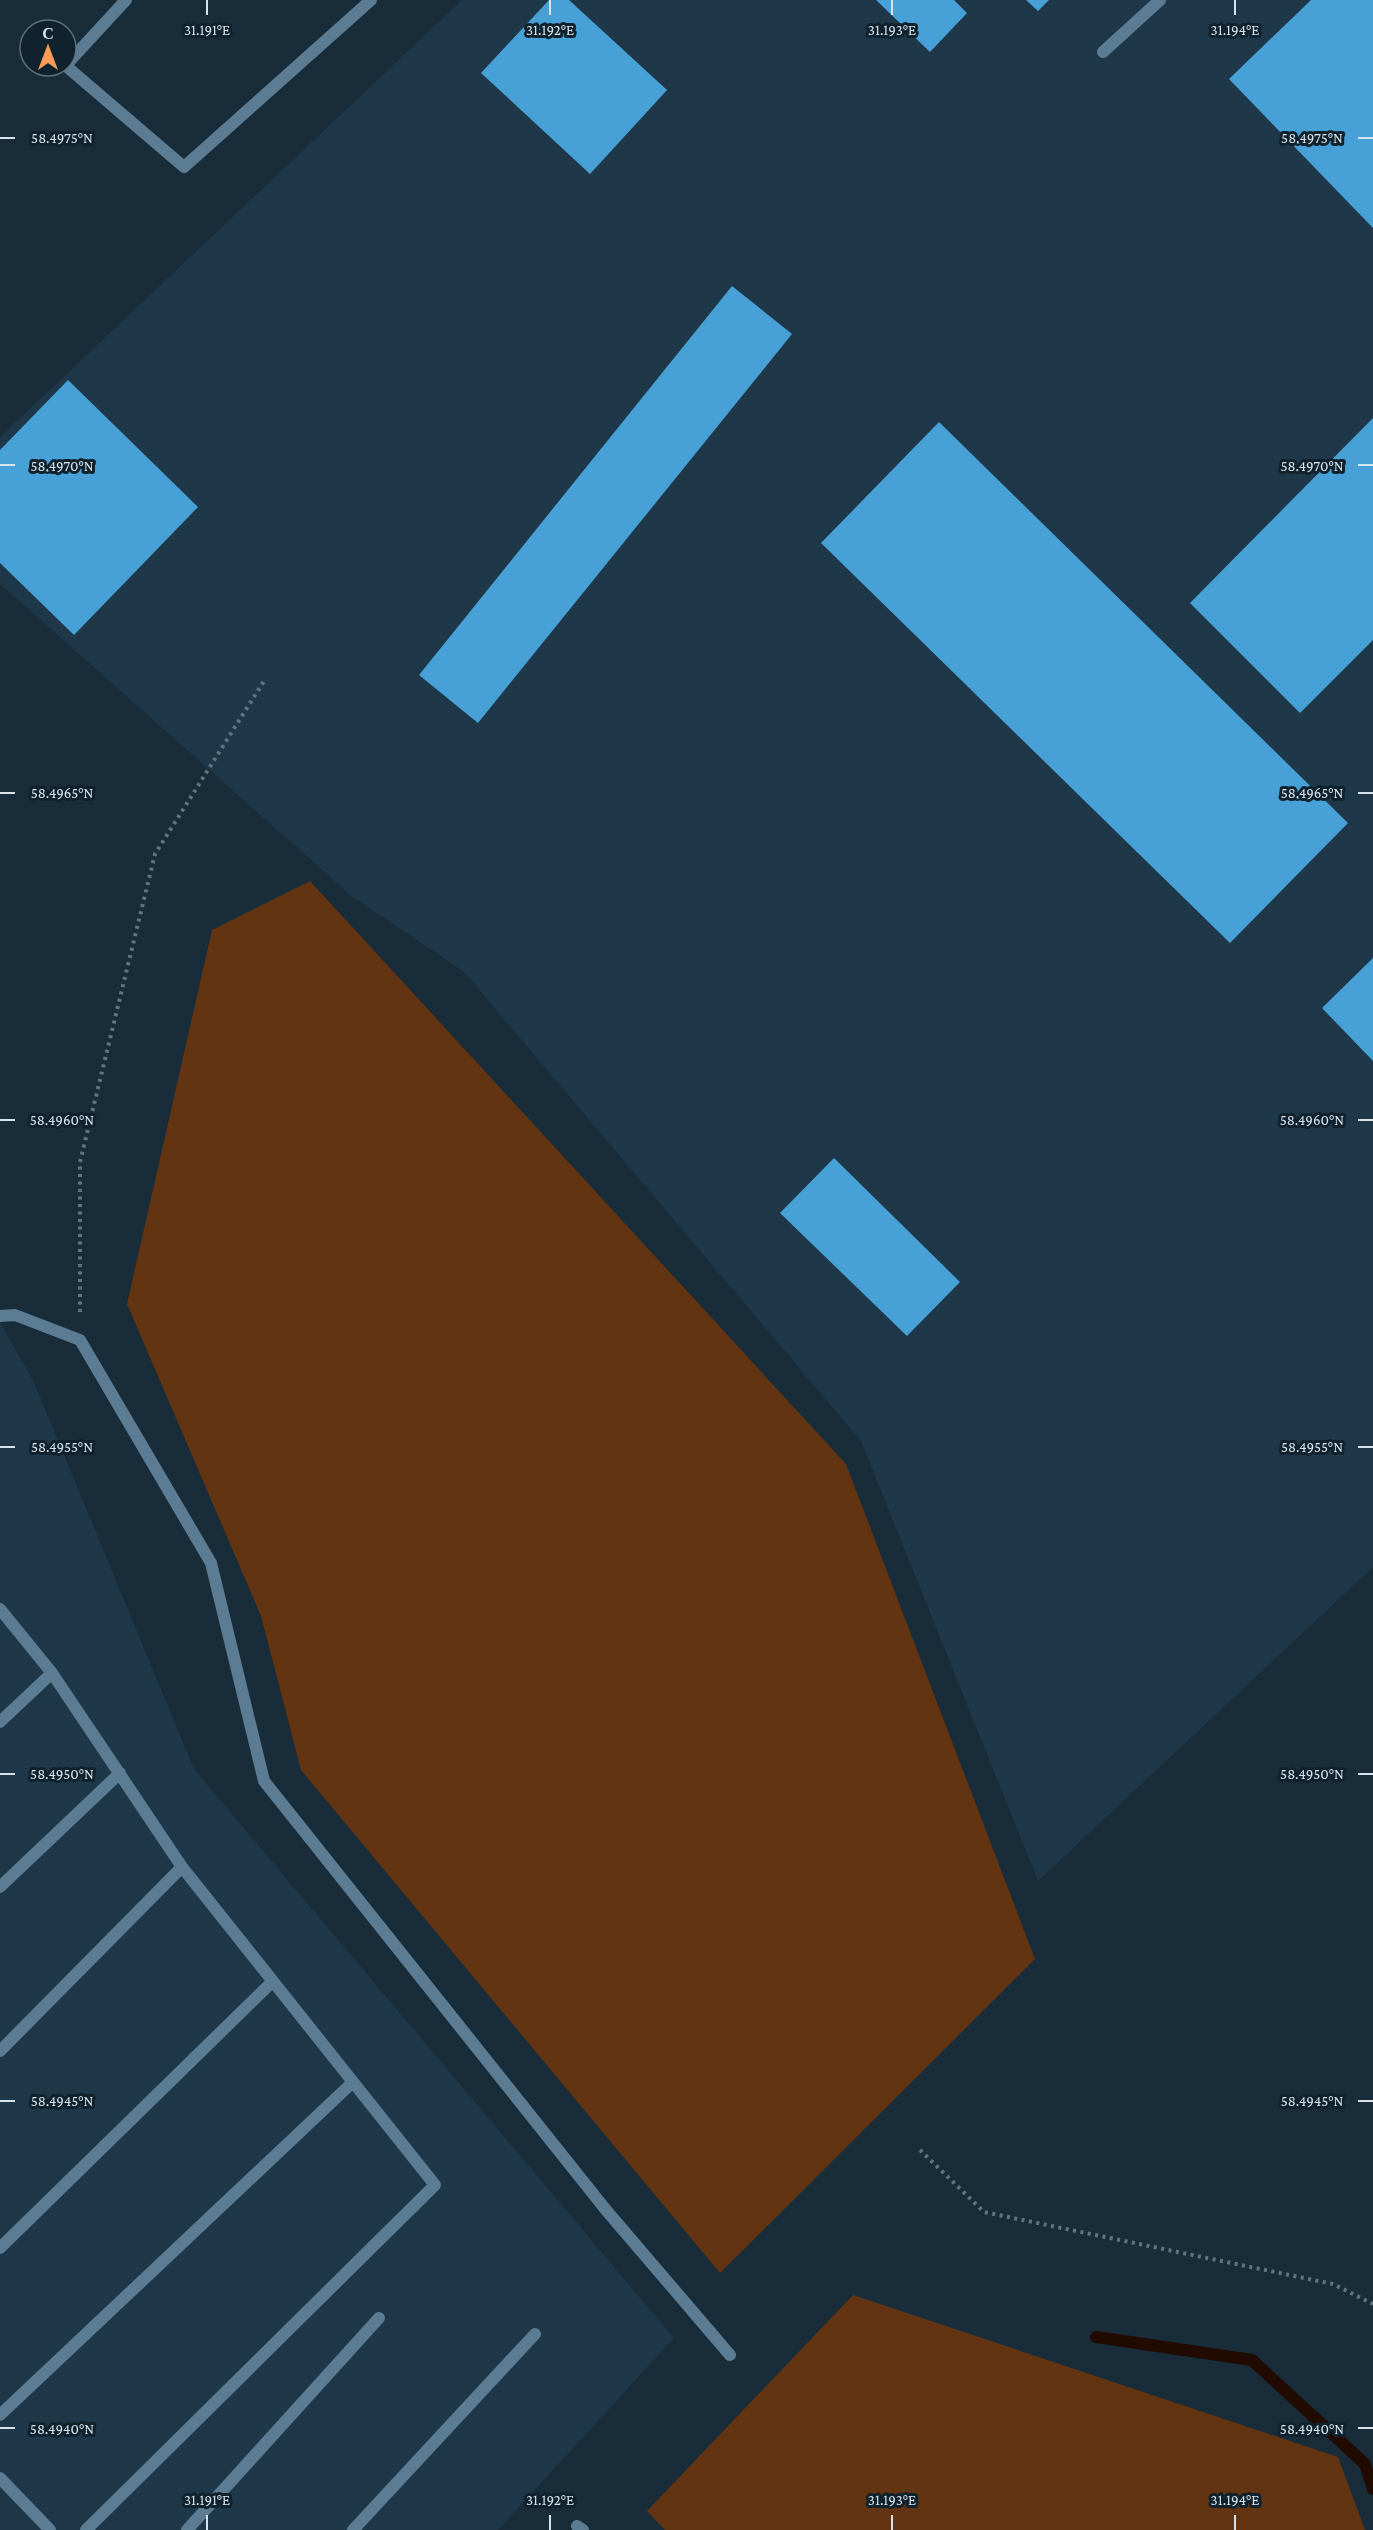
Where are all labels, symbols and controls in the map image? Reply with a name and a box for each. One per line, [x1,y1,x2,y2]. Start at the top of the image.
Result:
north arrow [18,18,78,78]
text: 31.191°E [184,22,230,38]
text: 31.192°E [526,22,574,38]
text: 31.193°E [868,22,916,38]
text: 31.194°E [1211,22,1259,38]
text: С [42,25,54,42]
text: 58.4975°N [31,130,93,146]
text: 58.4975°N [1281,130,1343,146]
text: 58.4970°N [30,458,94,474]
text: 58.4970°N [1280,458,1344,474]
text: 58.4965°N [31,785,93,801]
text: 58.4965°N [1281,785,1343,801]
text: 58.4960°N [30,1112,94,1128]
text: 58.4960°N [1280,1112,1344,1128]
text: 58.4955°N [31,1439,93,1455]
text: 58.4955°N [1281,1439,1343,1455]
text: 58.4950°N [30,1766,94,1782]
text: 58.4950°N [1280,1766,1344,1782]
text: 58.4945°N [31,2093,93,2109]
text: 58.4945°N [1281,2093,1343,2109]
text: 58.4940°N [30,2421,94,2437]
text: 58.4940°N [1280,2421,1344,2437]
text: 31.191°E [184,2492,230,2508]
text: 31.192°E [526,2492,574,2508]
text: 31.193°E [868,2492,916,2508]
text: 31.194°E [1211,2492,1259,2508]

